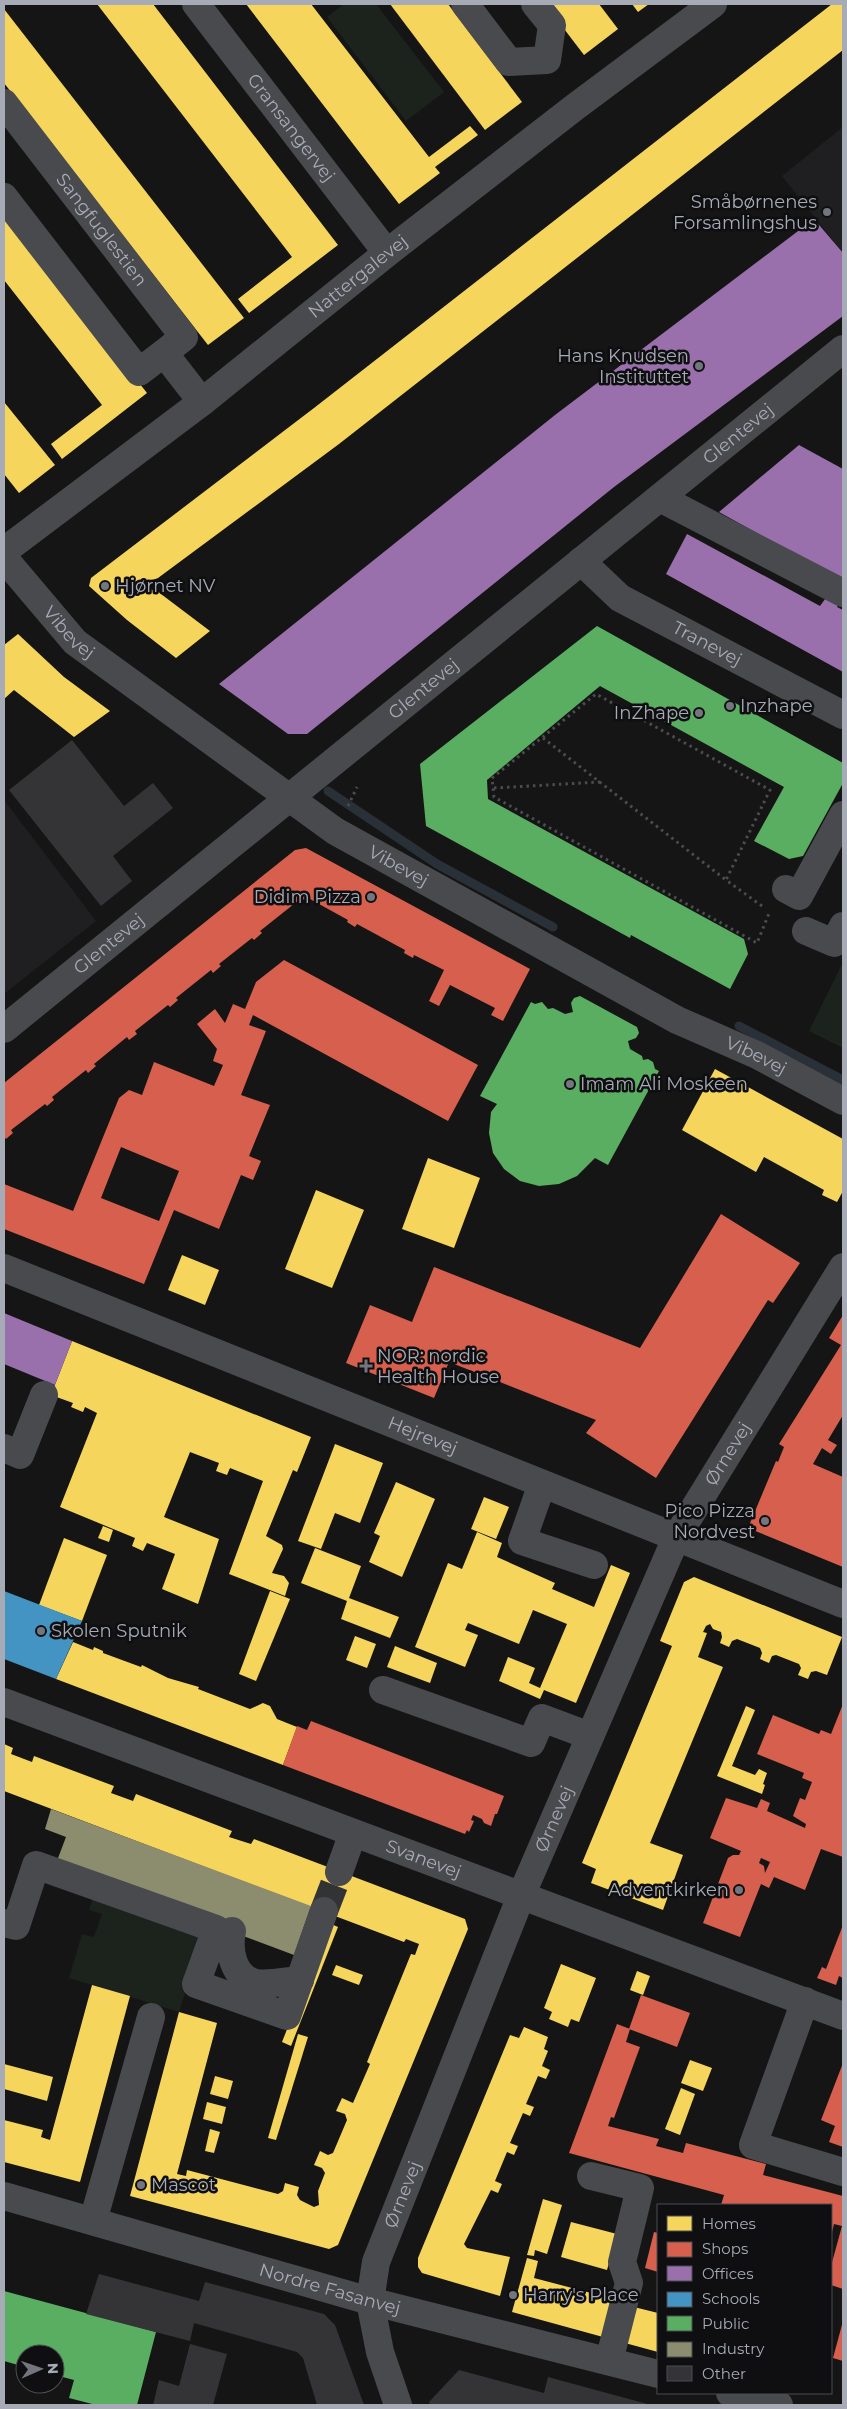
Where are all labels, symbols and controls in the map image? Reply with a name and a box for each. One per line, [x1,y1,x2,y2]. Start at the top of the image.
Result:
street label: Gransangervej [242,69,339,186]
street label: Sangfuglestien [51,169,152,291]
place label: Småbørnenes Forsamlingshus [673,191,817,234]
marker: Småbørnenes Forsamlingshus [821,206,833,218]
street label: Nattergalevej [304,230,412,323]
place label: Hans Knudsen Instituttet [557,345,689,388]
marker: Hans Knudsen Instituttet [693,360,705,372]
street label: Glentevej [698,399,778,469]
place label: Hjørnet NV [115,575,216,597]
marker: Hjørnet NV [99,580,111,592]
street label: Vibevej [38,602,99,664]
street label: Tranevej [669,616,745,671]
street label: Glentevej [384,654,463,724]
place label: Inzhape [740,695,813,717]
marker: Inzhape [724,700,736,712]
place label: InZhape [614,702,689,724]
marker: InZhape [693,707,705,719]
street label: Vibevej [365,841,432,892]
place label: Didim Pizza [254,886,361,908]
marker: Didim Pizza [365,891,377,903]
street label: Glentevej [69,909,149,979]
street label: Vibevej [722,1032,791,1080]
place label: Imam Ali Moskeen [580,1073,748,1095]
marker: Imam Ali Moskeen [564,1078,576,1090]
place label: NOR: nordic Health House [377,1345,500,1388]
marker: NOR: nordic Health House [359,1359,373,1373]
street label: Hejrevej [385,1412,461,1459]
street label: Ørnevej [700,1418,756,1490]
place label: Pico Pizza Nordvest [664,1500,755,1543]
marker: Pico Pizza Nordvest [759,1515,771,1527]
place label: Skolen Sputnik [51,1620,187,1642]
marker: Skolen Sputnik [35,1625,47,1637]
street label: Ørnevej [530,1782,578,1856]
street label: Svanevej [383,1835,464,1883]
place label: Adventkirken [608,1879,729,1901]
marker: Adventkirken [733,1884,745,1896]
street label: Ørnevej [380,2158,426,2231]
place label: Mascot [151,2174,216,2196]
marker: Mascot [135,2179,147,2191]
legend [657,2204,832,2394]
text: Homes [702,2214,756,2233]
text: Shops [702,2239,748,2258]
street label: Nordre Fasanvej [257,2259,403,2319]
text: Offices [702,2264,754,2283]
place label: Harry's Place [523,2284,639,2306]
marker: Harry's Place [507,2289,519,2301]
text: Schools [702,2289,760,2308]
text: Public [702,2314,750,2333]
text: Industry [702,2339,765,2358]
north arrow [15,2344,65,2394]
text: N [44,2363,62,2375]
text: Other [702,2364,746,2383]

